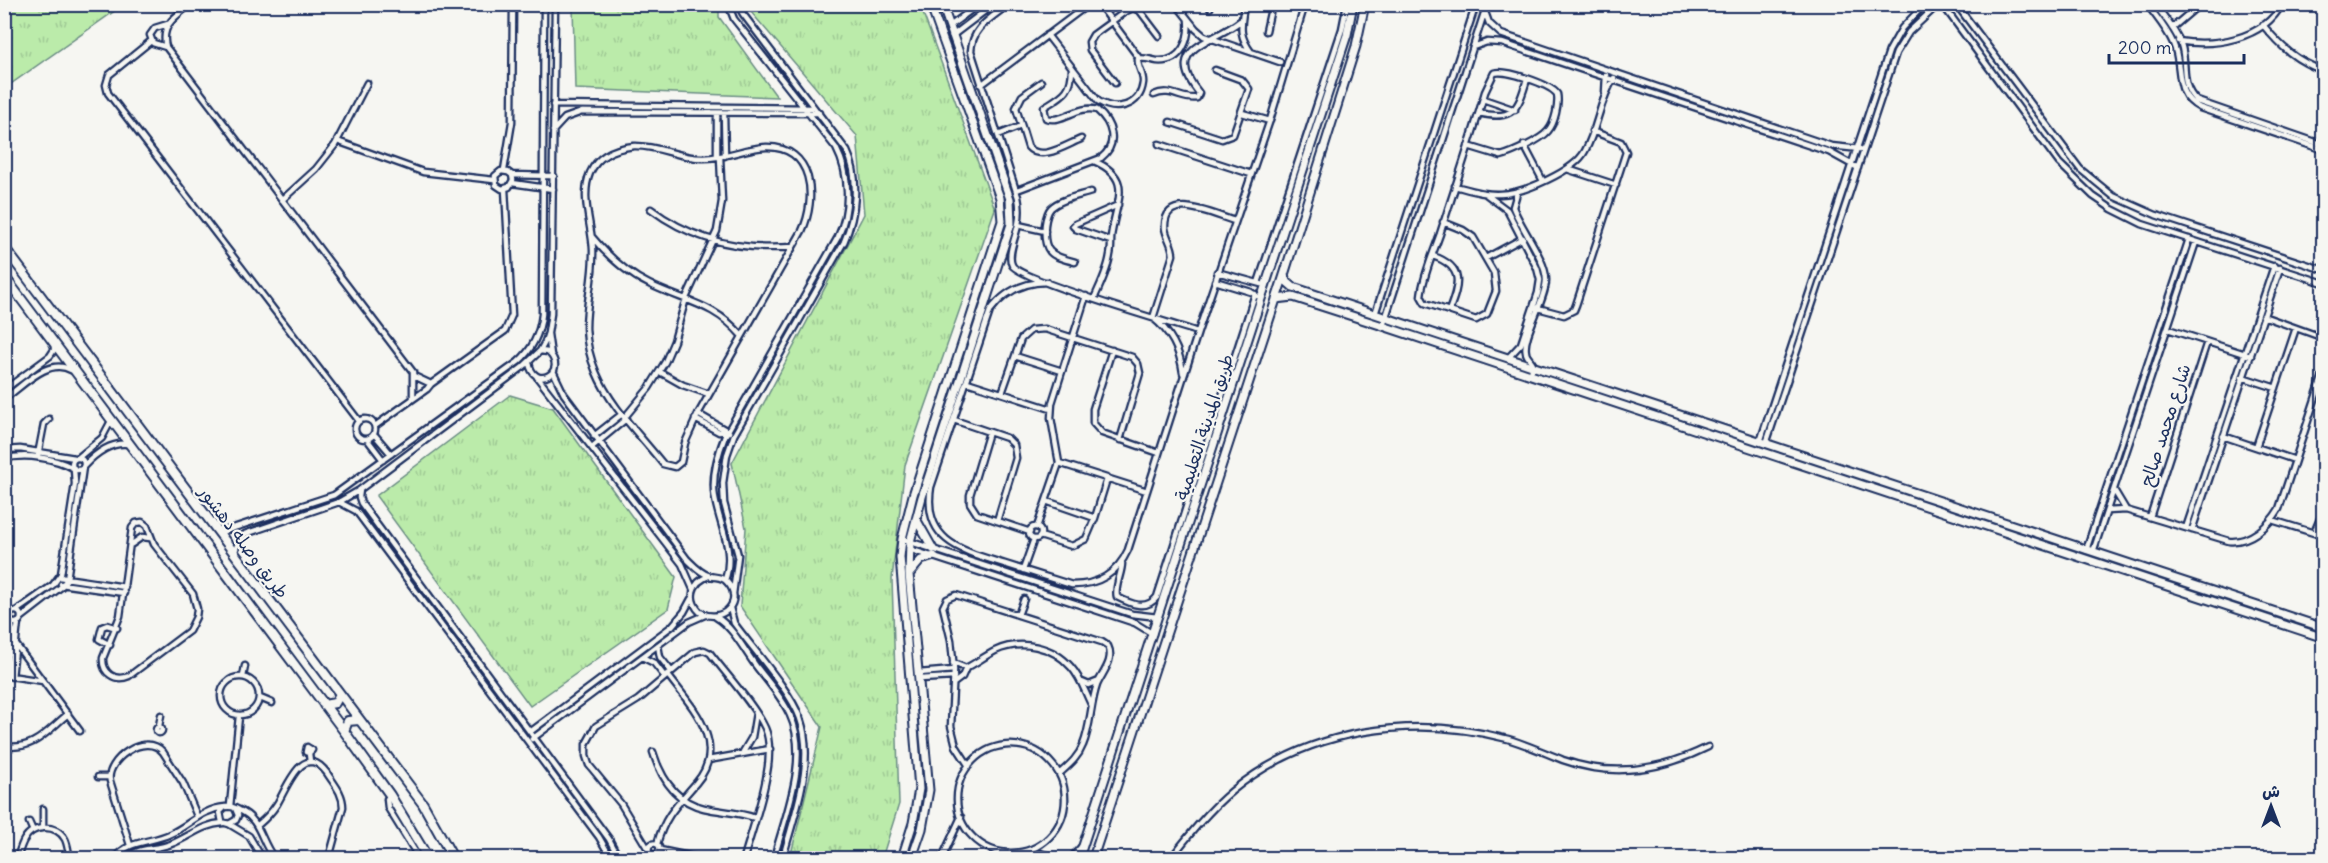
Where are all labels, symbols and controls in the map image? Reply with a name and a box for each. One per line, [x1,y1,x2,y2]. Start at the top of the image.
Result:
scale bar [2109,27,2244,65]
text: 200 m [2118,36,2172,59]
street label: طريق المدينة التعليمية [1170,351,1238,503]
street label: شارع محمد صالح [2134,361,2197,489]
street label: طريق وصله دهشور [193,479,294,603]
north arrow [2241,776,2301,836]
text: ش [2262,781,2280,801]

